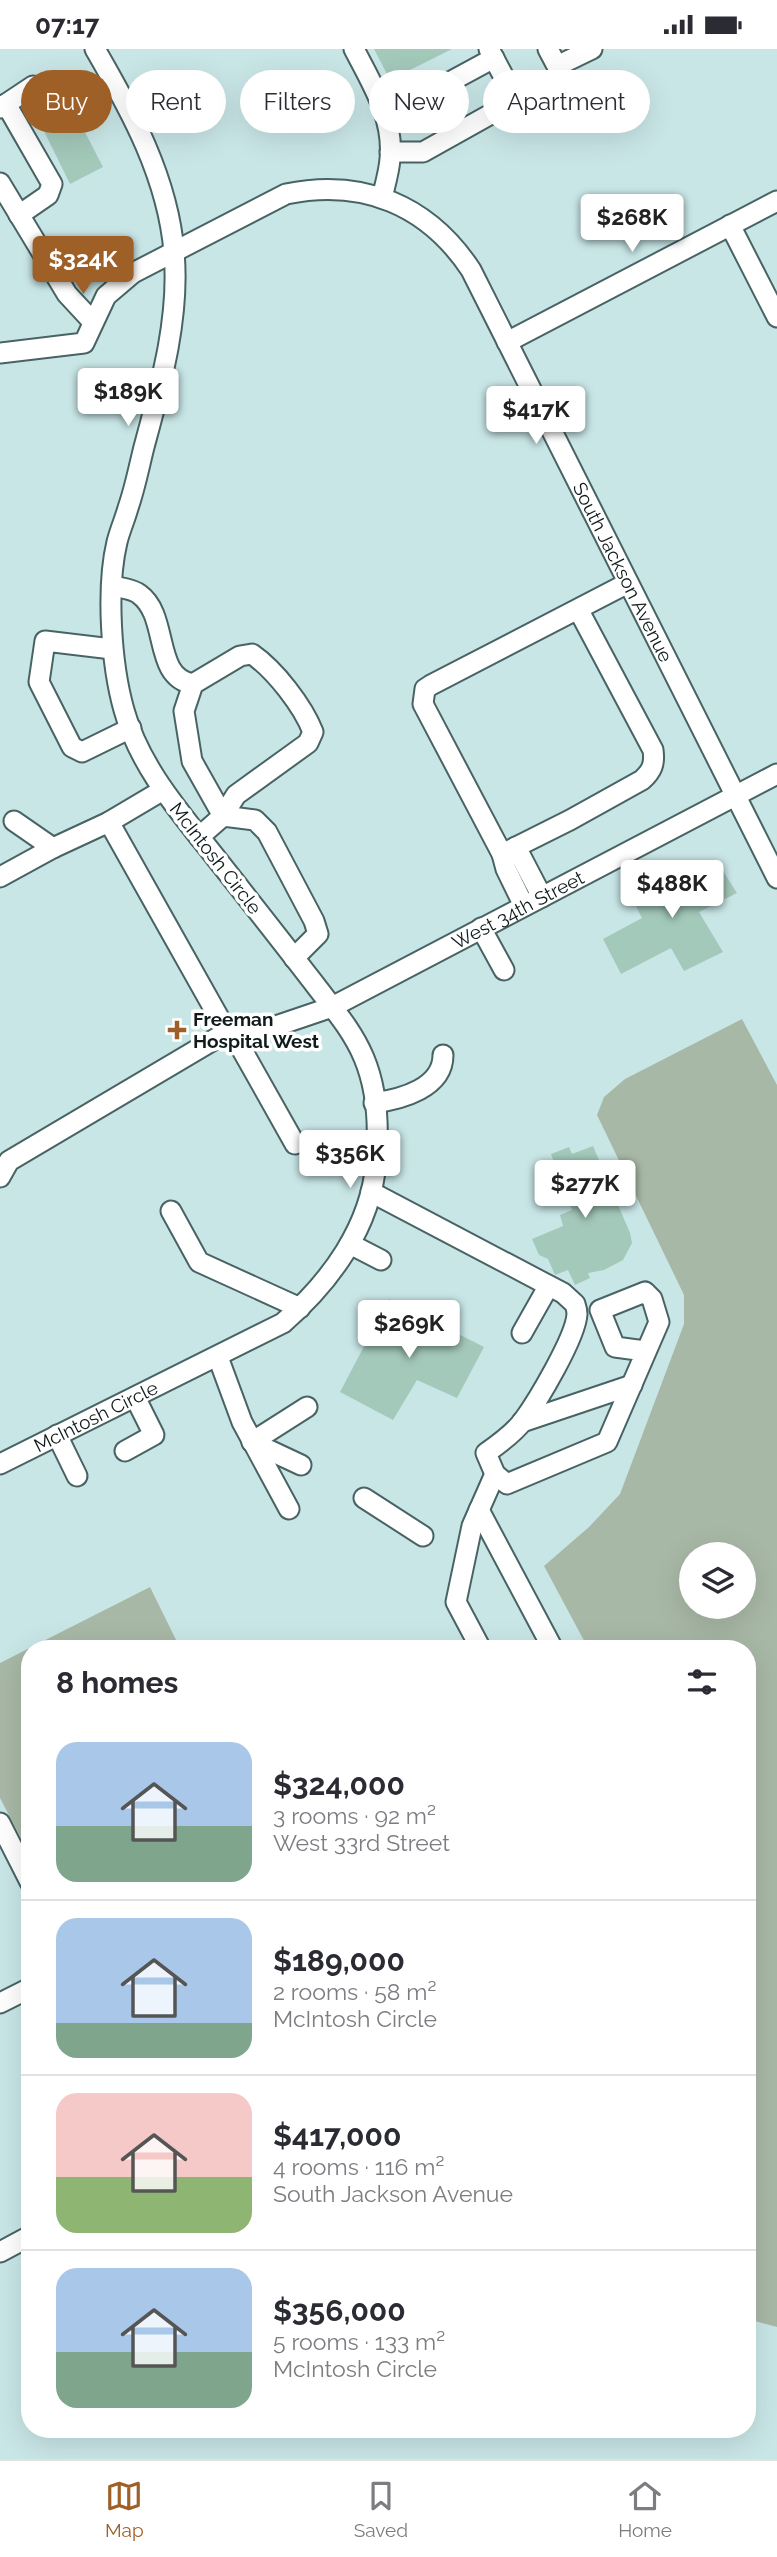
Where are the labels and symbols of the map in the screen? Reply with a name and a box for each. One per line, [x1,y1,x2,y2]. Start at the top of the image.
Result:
pin: $268K [583,195,681,254]
pin: $324K [34,237,132,296]
pin: $189K [79,369,177,428]
pin: $417K [487,387,585,446]
street label: South Jackson Avenue [569,478,677,666]
street label: McIntosh Circle [166,798,266,918]
pin: $488K [623,861,721,920]
street label: West 34th Street [448,866,588,953]
place label: Freeman Hospital West [193,1008,320,1052]
marker: Freeman Hospital West [167,1020,187,1040]
pin: $356K [301,1131,399,1190]
pin: $277K [536,1161,634,1220]
pin: $269K [360,1301,458,1360]
street label: McIntosh Circle [30,1376,161,1456]

